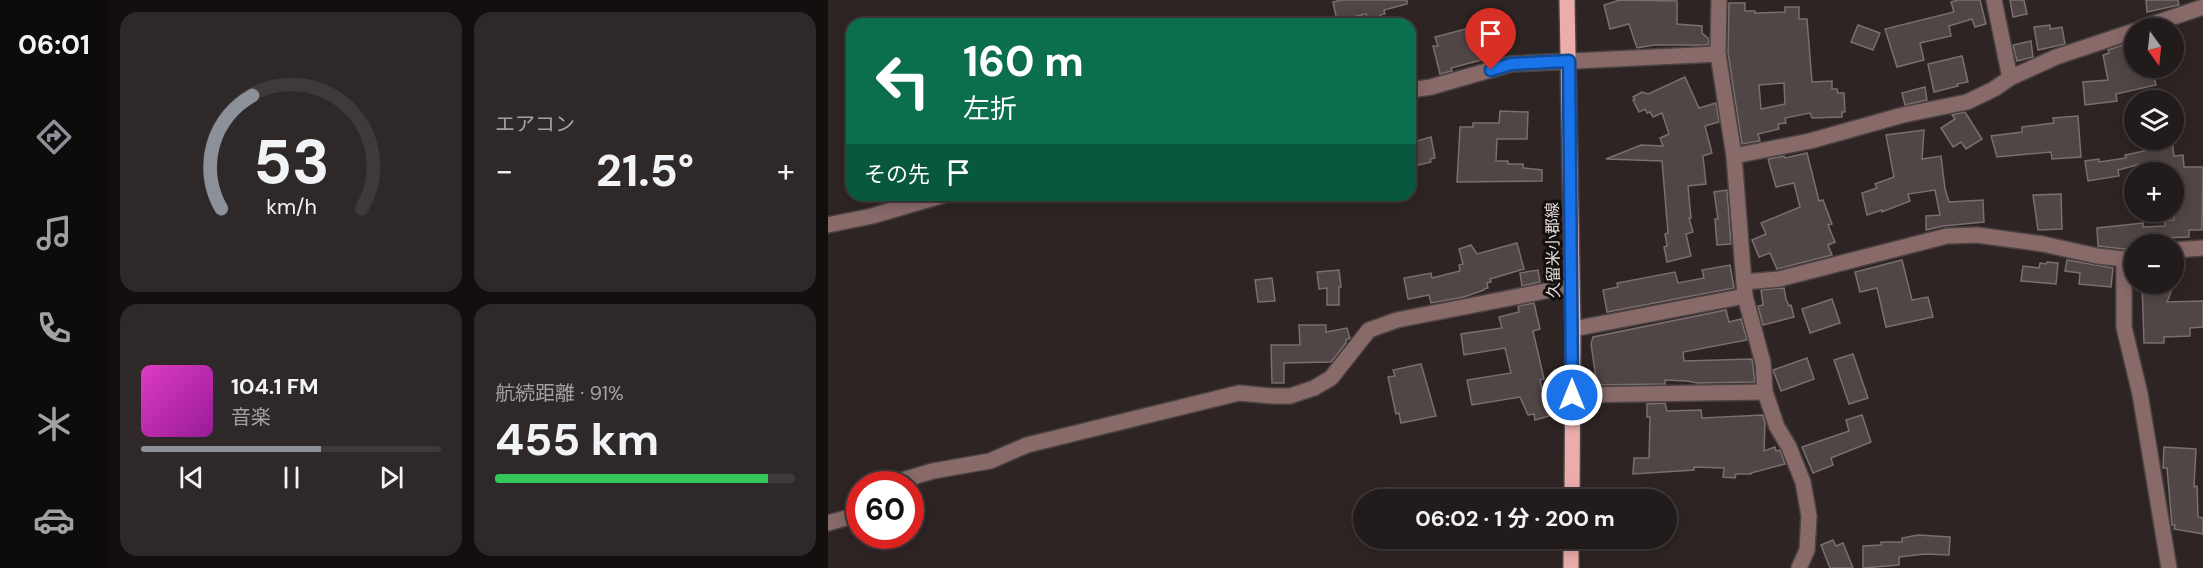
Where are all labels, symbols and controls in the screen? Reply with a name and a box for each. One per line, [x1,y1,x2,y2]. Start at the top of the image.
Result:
pin [1465,8,1516,70]
icon: arrive [1474,17,1507,50]
north arrow [2124,18,2184,78]
map controls [2124,18,2184,294]
text: 06:01 [18,27,90,62]
text: 160 m [963,34,1084,89]
icon: left [864,42,942,120]
button: layers [2124,90,2184,150]
text: 左折 [963,91,1017,126]
text: エアコン [495,111,575,137]
icon: directions [33,116,75,158]
text: 53 [253,121,329,202]
text: 21.5° [596,141,694,200]
text: − [495,149,513,192]
text: + [777,149,795,192]
icon: arrive [942,156,975,189]
text: その先 [864,160,930,189]
button: + [2124,162,2184,222]
text: km/h [266,193,316,221]
street label: 久留米小郡線 [1542,202,1564,298]
icon: music [33,212,75,254]
button: − [2124,234,2184,294]
icon: phone [33,307,75,349]
position arrow [1540,363,1604,427]
text: 104.1 FM [231,372,319,401]
text: 航続距離 · 91% [495,380,624,406]
icon: climate [33,403,75,445]
text: 音楽 [231,404,271,430]
text: 455 km [495,410,659,469]
icon: previous [175,461,208,494]
icon: pause [275,461,308,494]
icon: next [375,461,408,494]
speed limit sign: 60 [846,471,924,549]
icon: car [33,499,75,541]
text: 06:02 · 1 分 · 200 m [1415,504,1615,533]

